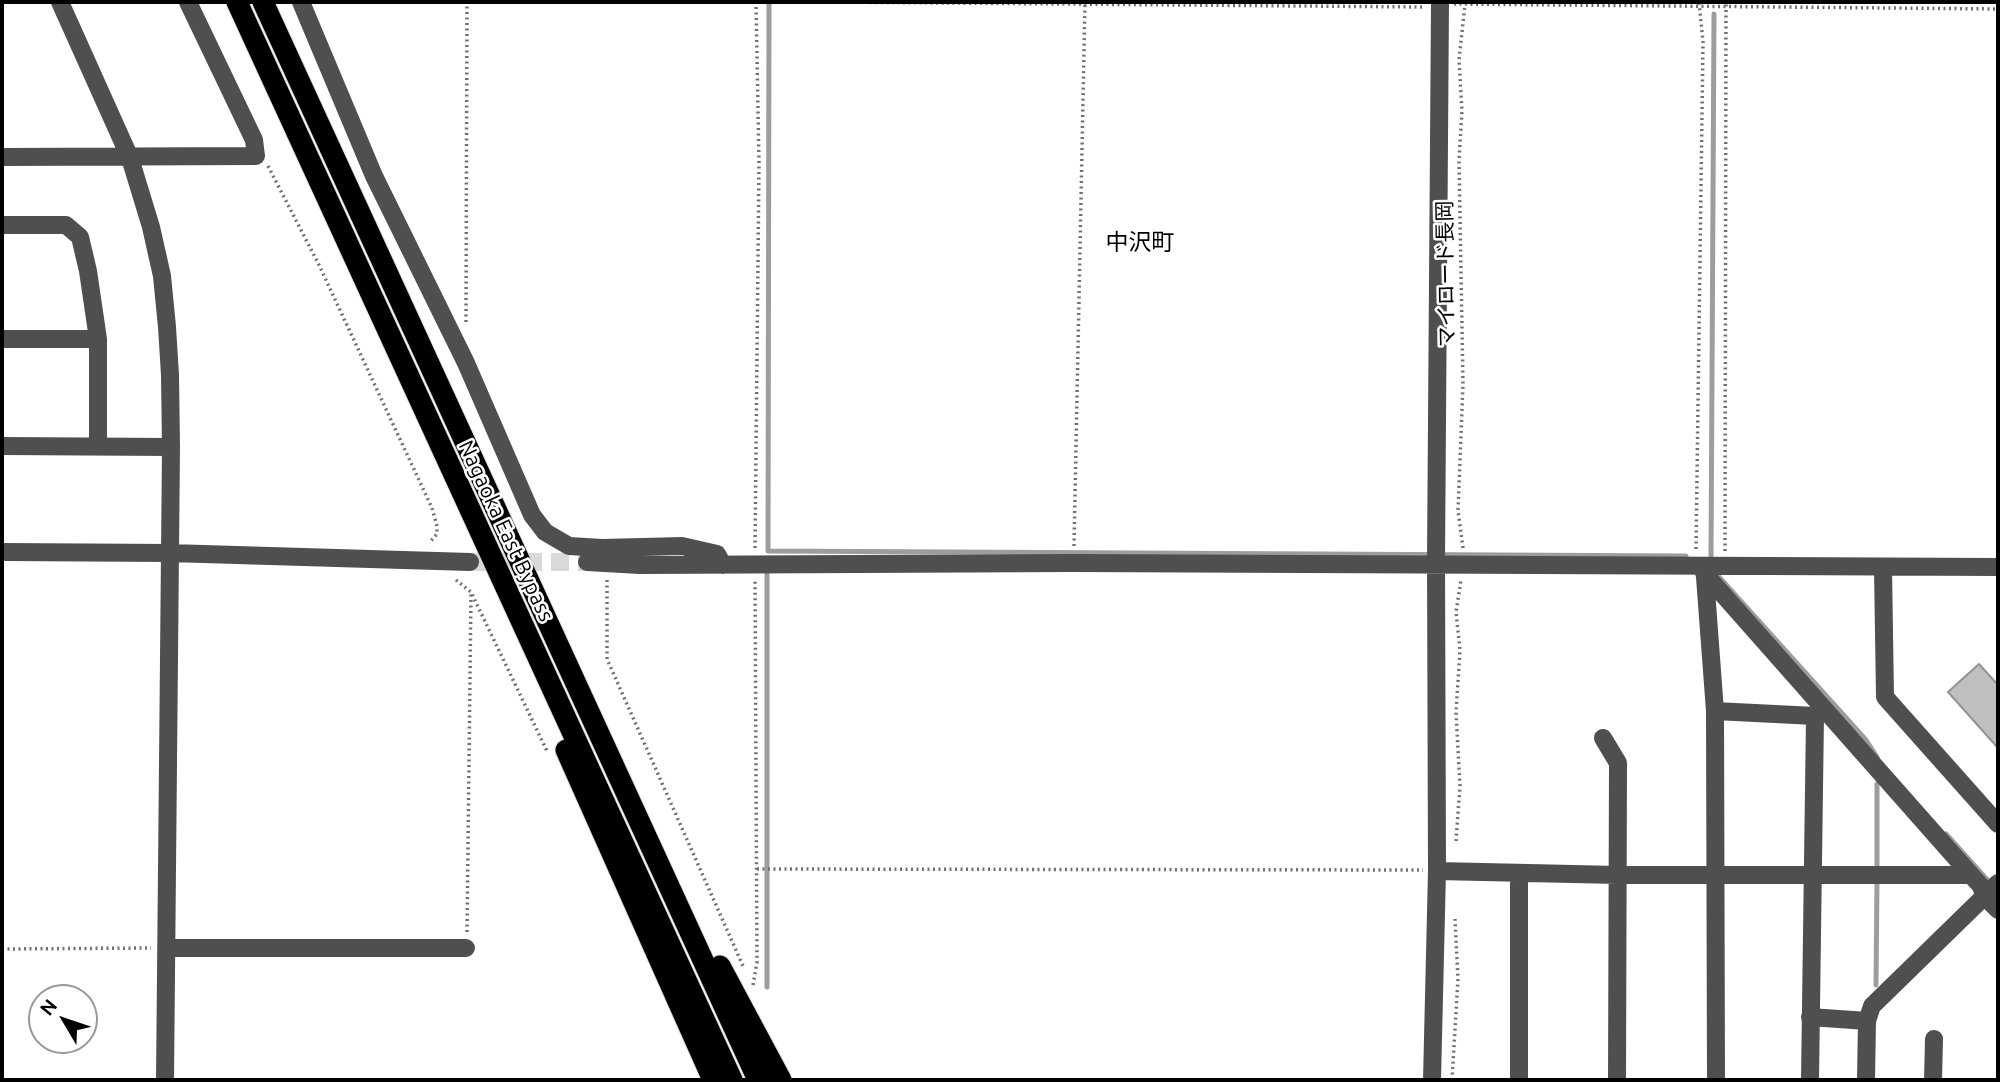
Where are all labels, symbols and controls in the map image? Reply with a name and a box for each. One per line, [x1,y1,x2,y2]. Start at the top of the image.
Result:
street label: マイロード長岡 [1432,200,1460,348]
district label: 中沢町 [1106,228,1174,256]
street label: Nagaoka East Bypass [453,437,559,625]
north arrow [28,984,98,1054]
text: N [35,995,61,1019]

